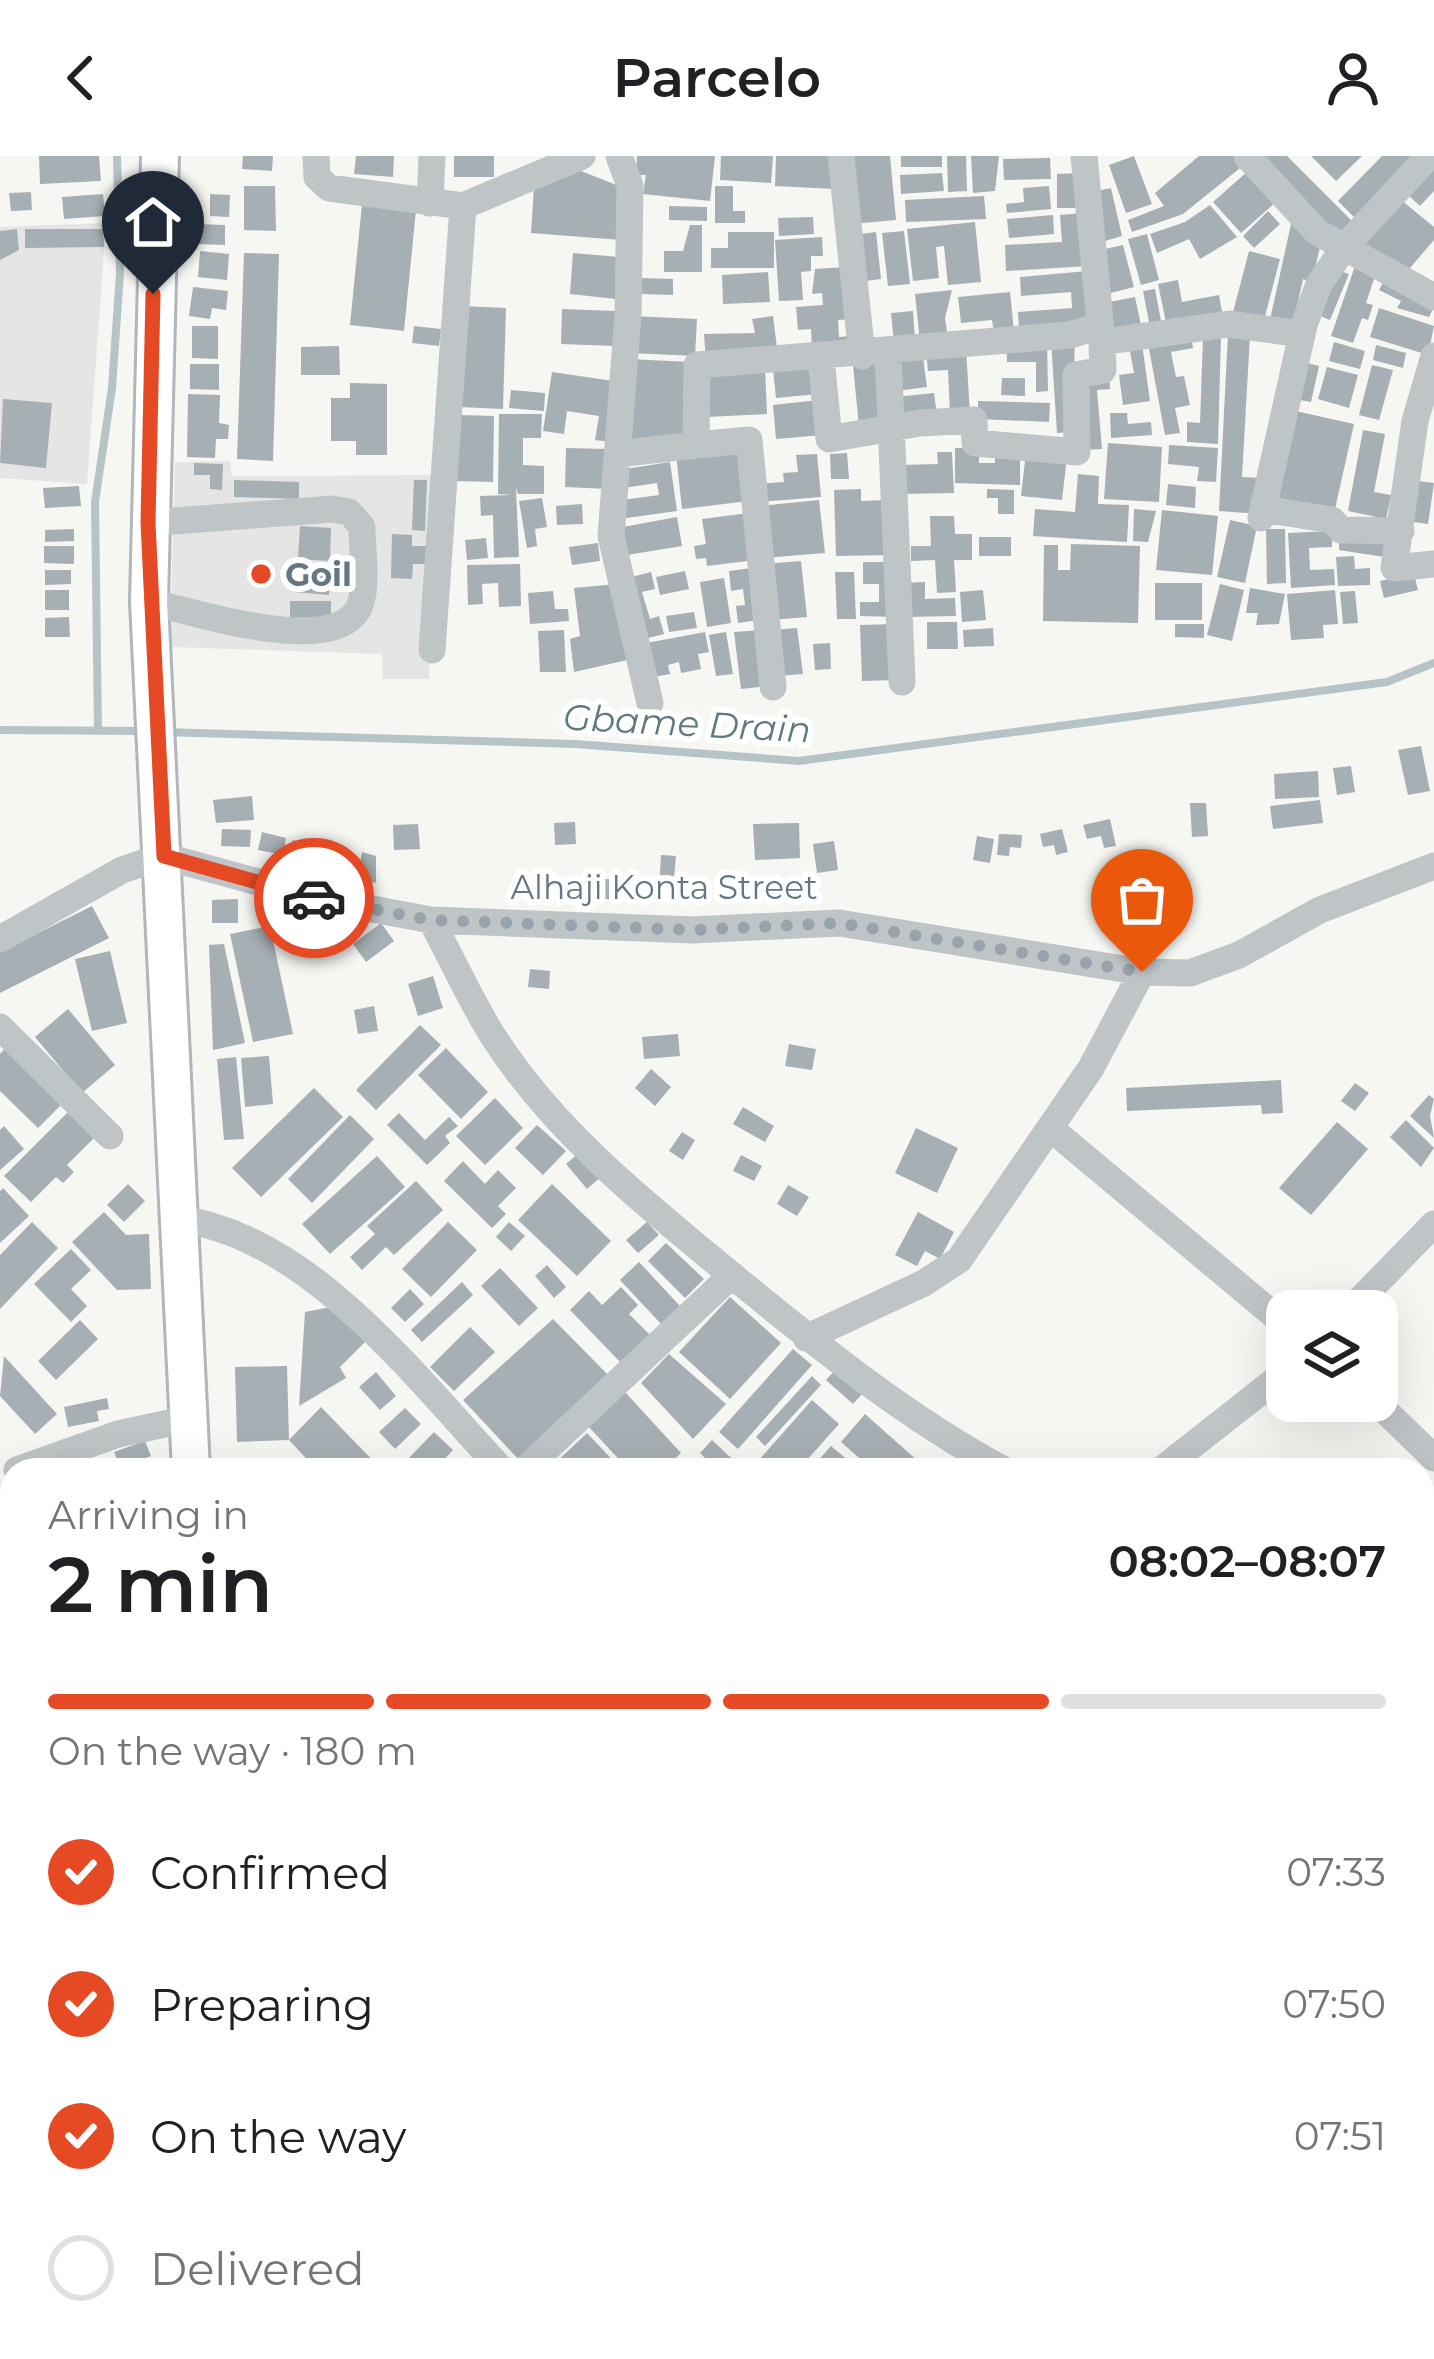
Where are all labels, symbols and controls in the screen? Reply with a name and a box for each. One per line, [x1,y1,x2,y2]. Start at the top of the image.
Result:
icon: back [48,45,114,111]
text: Parcelo [613,45,821,111]
icon: person [1320,45,1386,111]
pin [102,171,204,294]
icon: home [120,189,186,255]
place label: Goil [285,554,352,594]
marker: Goil [248,561,274,587]
water label: Gbame Drain [562,695,812,751]
courier [254,838,374,958]
pin [1091,849,1193,972]
icon: car [281,865,347,931]
street label: Alhaji Konta Street [510,867,818,907]
icon: bag [1109,867,1175,933]
map controls [1266,1290,1398,1422]
button: layers [1266,1290,1398,1422]
text: Arriving in [48,1491,249,1539]
text: 08:02–08:07 [1108,1533,1386,1588]
text: 2 min [48,1536,273,1632]
text: On the way · 180 m [48,1727,417,1775]
icon: check [48,1839,114,1905]
text: Confirmed [150,1845,390,1900]
text: 07:33 [1286,1848,1386,1896]
icon: check [48,1971,114,2037]
text: Preparing [150,1977,374,2032]
text: 07:50 [1282,1980,1386,2028]
icon: check [48,2103,114,2169]
text: On the way [150,2109,406,2164]
text: 07:51 [1294,2112,1386,2160]
text: Delivered [150,2241,365,2296]

